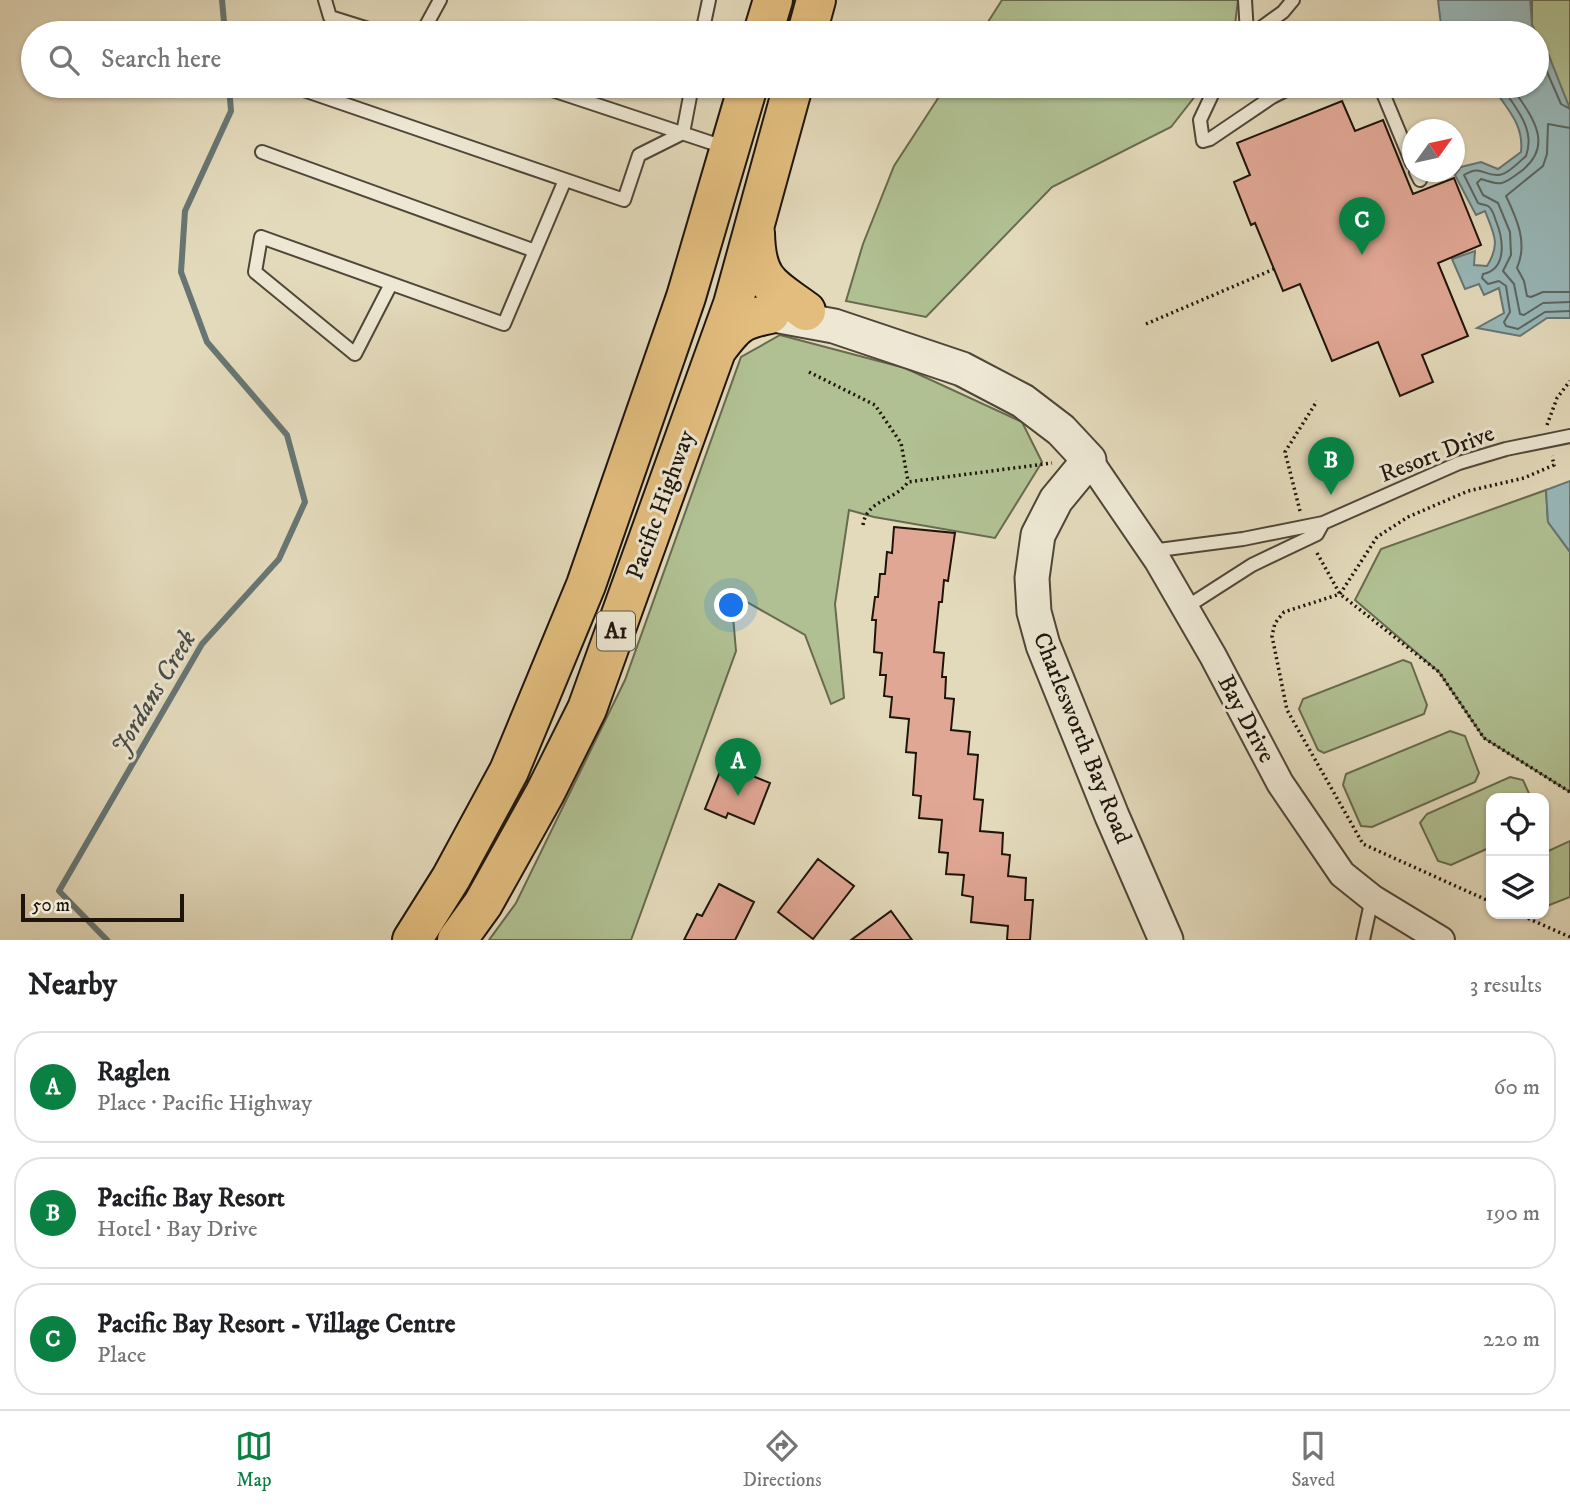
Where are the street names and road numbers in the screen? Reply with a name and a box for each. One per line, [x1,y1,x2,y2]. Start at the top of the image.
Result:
street label: Resort Drive [1375,418,1499,490]
street label: Pacific Highway [620,426,702,584]
road number: A1 [597,611,635,650]
street label: Charlesworth Bay Road [1026,628,1138,848]
street label: Bay Drive [1210,670,1282,768]

